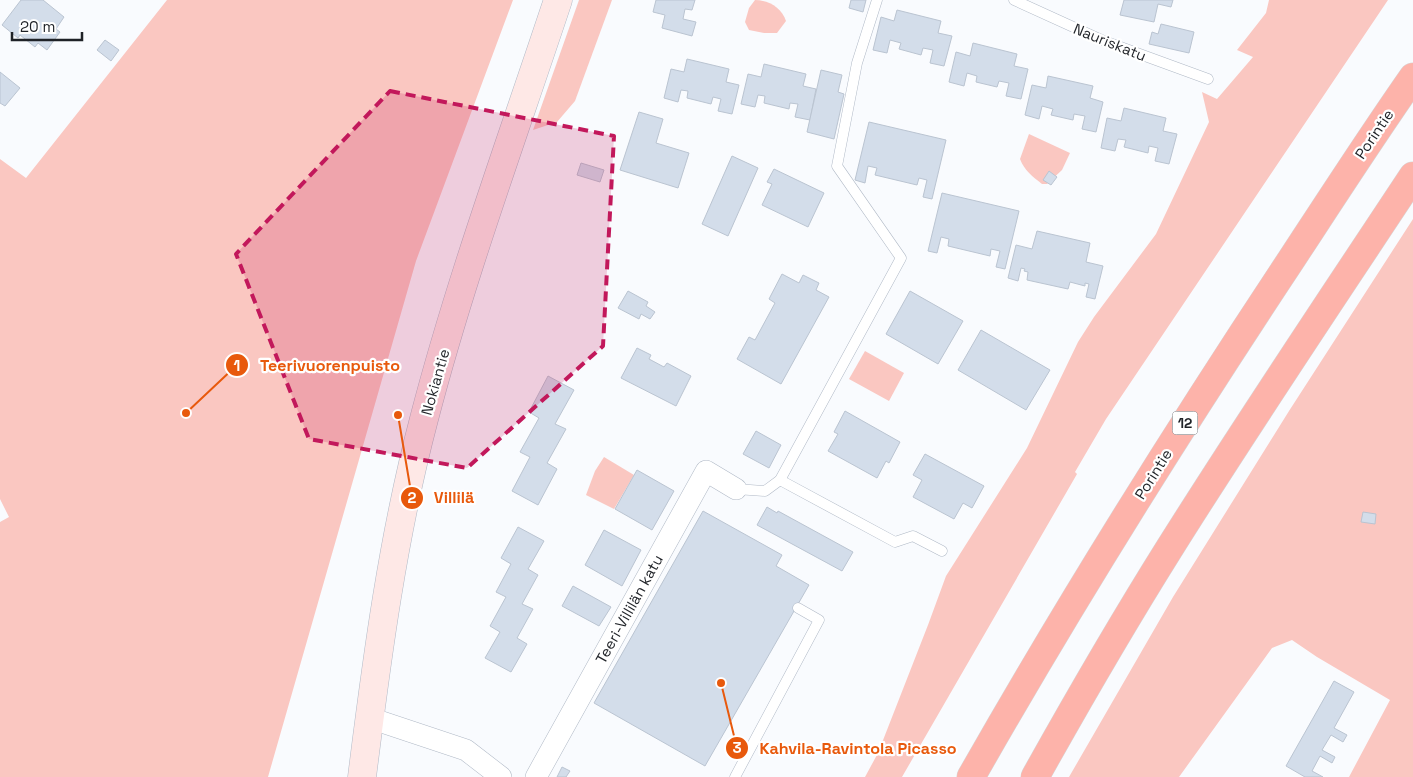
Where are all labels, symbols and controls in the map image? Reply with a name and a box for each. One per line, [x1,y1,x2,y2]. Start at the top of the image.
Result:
scale bar [12,10,82,42]
text: 20 m [20,17,55,36]
street label: Nauriskatu [1071,19,1149,65]
street label: Porintie [1351,105,1398,162]
street label: Nokiantie [416,347,454,417]
callout: Teerivuorenpuisto [225,350,409,381]
text: Teerivuorenpuisto [260,355,400,376]
text: 1 [234,356,240,375]
road number: 12 [1172,412,1198,434]
street label: Porintie [1130,445,1176,503]
callout: Villilä [399,482,485,513]
text: Villilä [434,487,474,508]
text: 2 [408,488,417,507]
street label: Teeri-Villilän katu [591,551,667,667]
callout: Kahvila-Ravintola Picasso [724,733,966,764]
text: 3 [732,738,742,757]
text: Kahvila-Ravintola Picasso [759,738,957,759]

